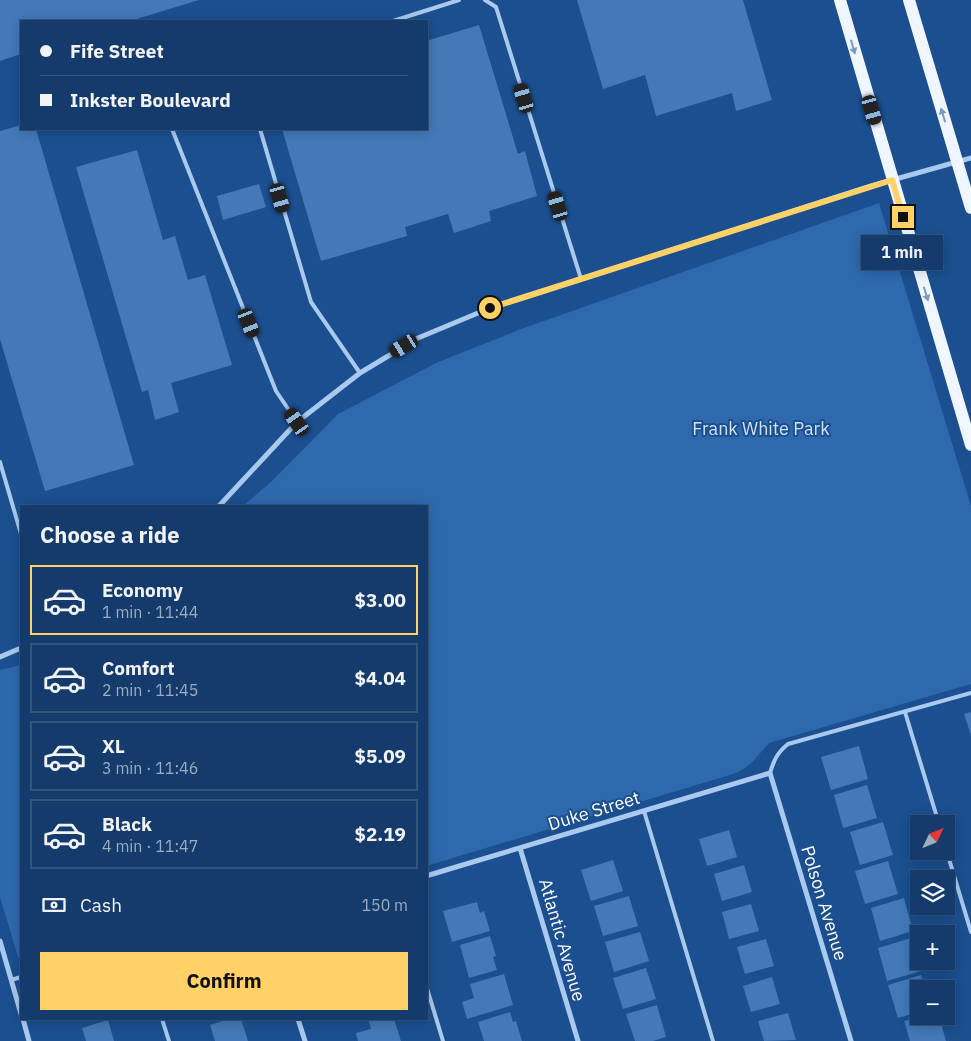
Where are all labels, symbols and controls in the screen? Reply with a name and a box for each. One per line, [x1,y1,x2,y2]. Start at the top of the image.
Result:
text: Fife Street [70,39,164,63]
one-way arrow [850,39,858,54]
car [512,81,535,115]
text: Inkster Boulevard [70,88,231,112]
car [860,94,883,126]
one-way arrow [939,108,947,123]
car [268,182,291,214]
car [546,189,569,223]
route end [892,206,914,228]
callout: 1 min [862,234,944,270]
text: 1 min [881,242,923,262]
one-way arrow [922,287,930,302]
route start [479,297,501,319]
car [236,306,261,340]
car [387,332,420,360]
car [282,405,311,439]
park label: Frank White Park [692,417,830,440]
text: Choose a ride [40,520,180,549]
icon: car [42,578,87,623]
text: Economy [102,578,183,602]
text: $3.00 [354,588,406,612]
text: 1 min · 11:44 [102,602,198,622]
icon: car [42,656,87,701]
text: Comfort [102,656,175,680]
text: $4.04 [354,666,406,690]
text: 2 min · 11:45 [102,680,198,700]
icon: car [42,734,87,779]
text: XL [102,734,125,758]
text: $5.09 [354,744,406,768]
text: 3 min · 11:46 [102,758,198,778]
street label: Duke Street [545,786,643,835]
icon: car [42,812,87,857]
text: Black [102,812,152,836]
north arrow [910,815,955,860]
map controls [910,815,955,1025]
text: $2.19 [354,822,406,846]
text: 4 min · 11:47 [102,836,198,856]
street label: Polson Avenue [796,843,853,963]
button: layers [910,870,955,915]
street label: Atlantic Avenue [534,876,591,1004]
icon: cash [40,891,68,919]
text: Cash [80,893,122,917]
text: 150 m [361,895,408,915]
button: + [910,925,955,970]
button: Confirm [40,952,408,1010]
button: − [910,980,955,1025]

